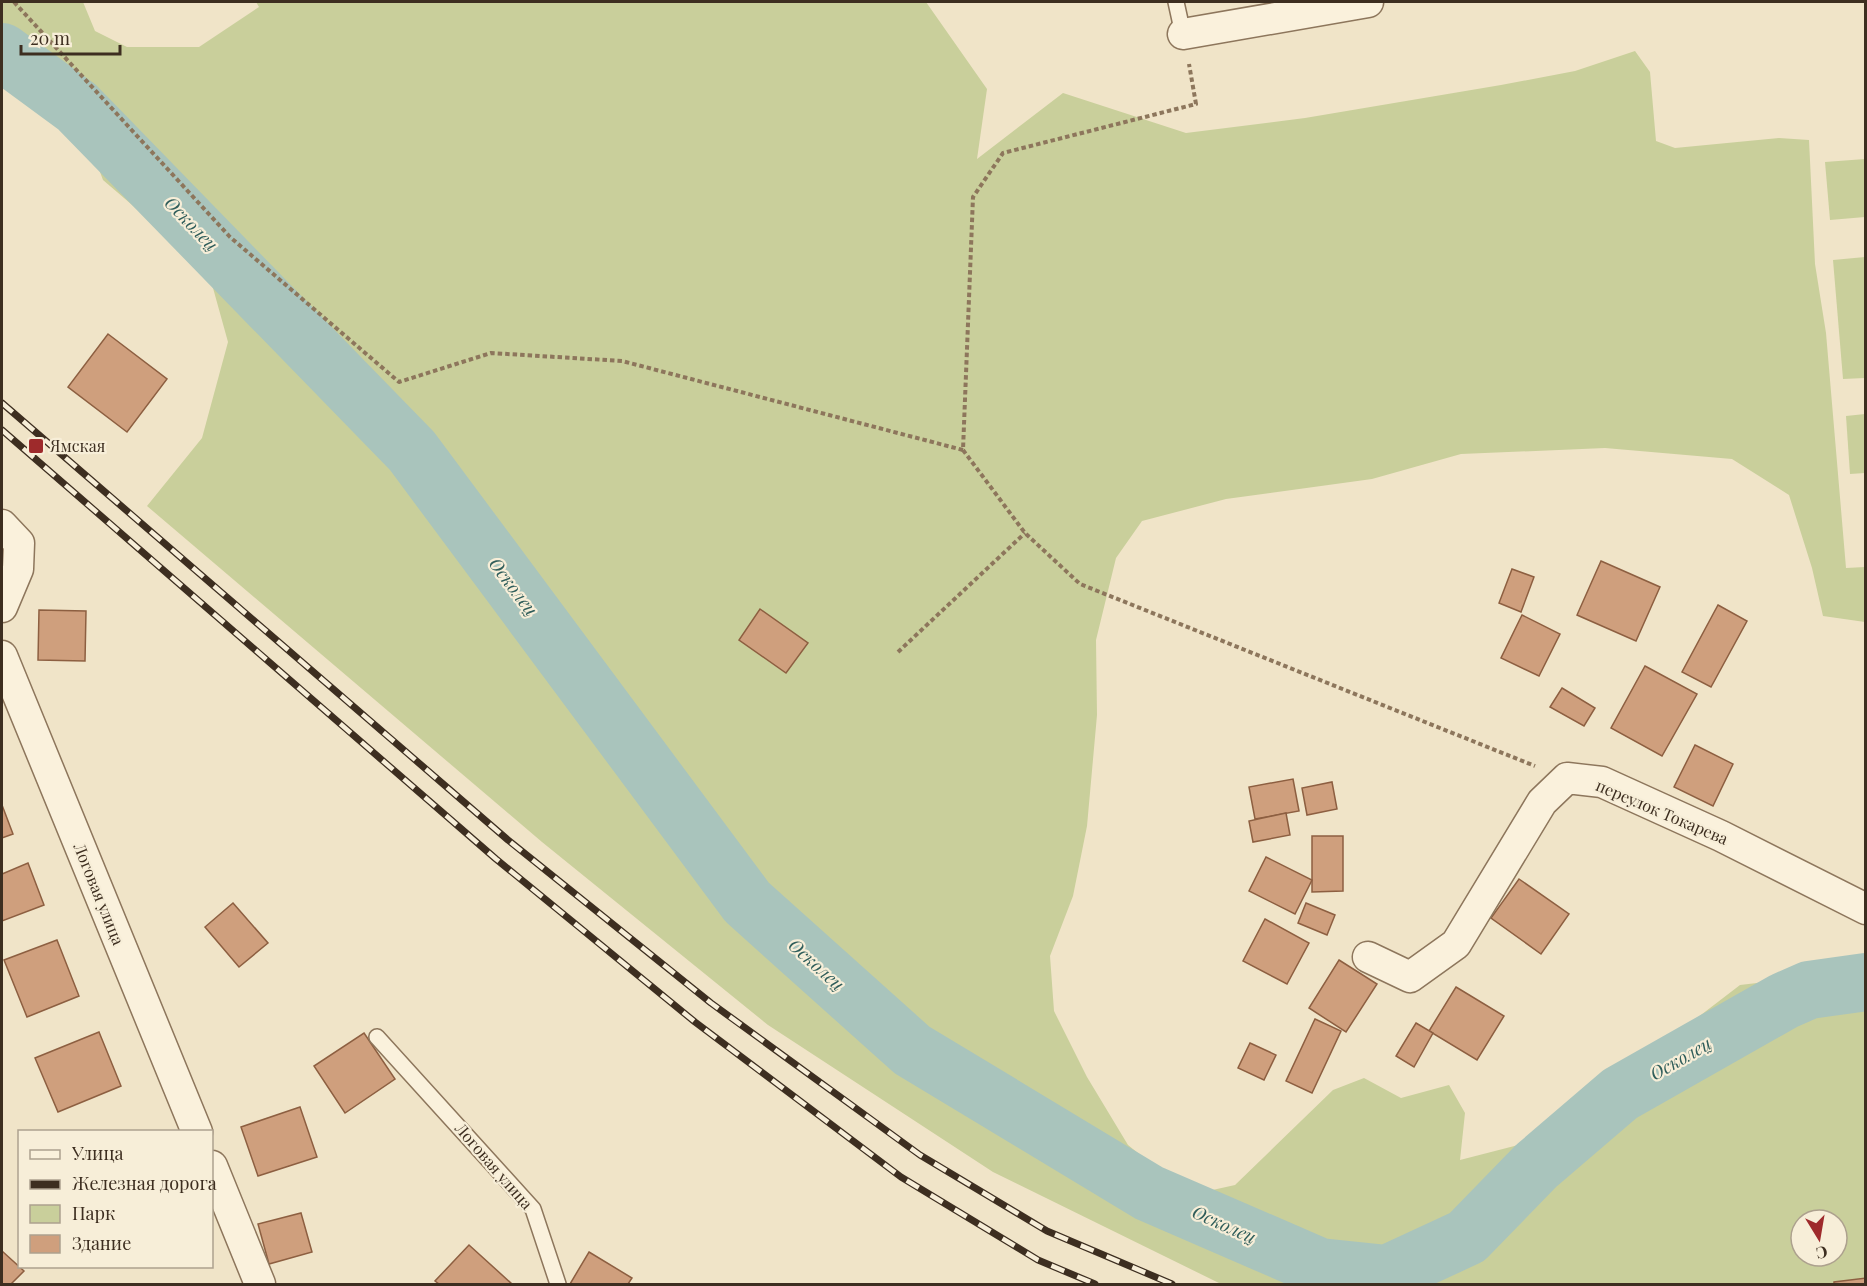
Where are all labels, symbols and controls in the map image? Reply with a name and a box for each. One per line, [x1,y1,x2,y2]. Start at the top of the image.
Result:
scale bar [21,18,120,56]
text: 20 m [30,26,70,50]
water label: Осколец [160,191,224,256]
place label: Ямская [49,435,106,456]
marker: Ямская [27,437,45,455]
water label: Осколец [484,552,544,621]
street label: переулок Токарева [1593,774,1732,849]
street label: Логовая улица [69,839,129,948]
water label: Осколец [784,933,850,996]
water label: Осколец [1645,1031,1716,1085]
street label: Логовая улица [450,1117,538,1213]
legend [18,1130,213,1268]
text: Улица [71,1141,123,1165]
text: Железная дорога [72,1171,217,1195]
water label: Осколец [1189,1199,1260,1249]
text: Парк [72,1201,115,1225]
north arrow [1789,1208,1849,1268]
text: Здание [72,1231,131,1255]
text: С [1814,1242,1829,1265]

